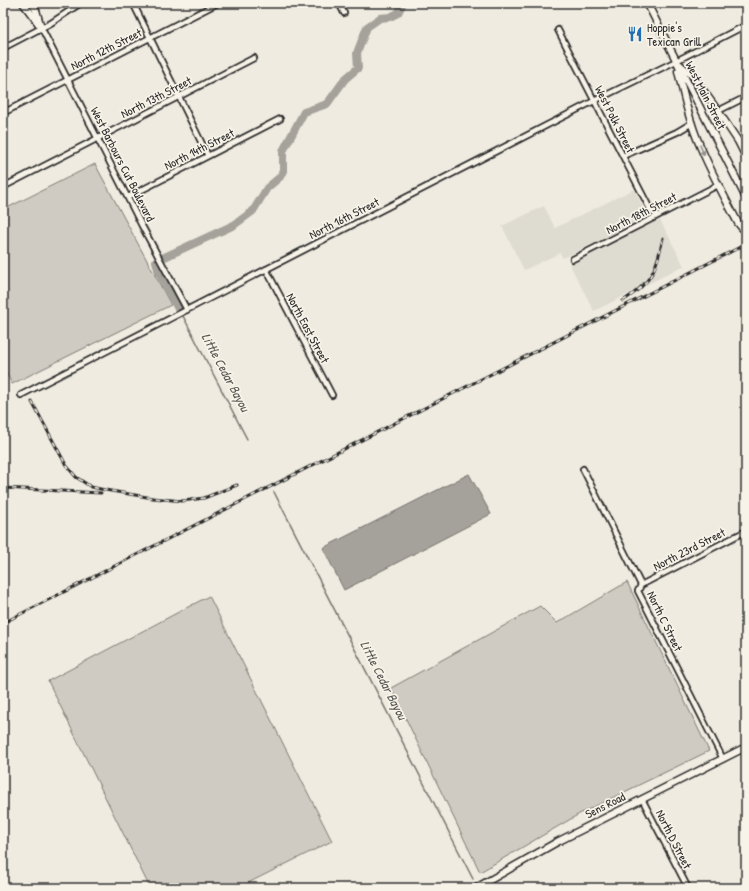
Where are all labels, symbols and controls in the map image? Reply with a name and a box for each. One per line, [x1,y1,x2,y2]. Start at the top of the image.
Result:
place label: Hoppie's Texican Grill [647,19,702,50]
street label: North 12th Street [68,23,145,74]
restaurant icon: Hoppie's Texican Grill [626,25,644,43]
street label: West Main Street [682,58,731,133]
street label: North 13th Street [118,71,195,122]
street label: West Polk Street [591,83,640,156]
street label: West Barbours Cut Boulevard [87,104,159,224]
street label: North 14th Street [161,124,238,174]
one-way arrow [699,144,705,156]
street label: North 18th Street [603,188,680,238]
street label: North 16th Street [306,193,383,243]
street label: North East Street [282,290,334,367]
water label: Little Cedar Bayou [198,330,255,416]
street label: North 23rd Street [650,523,729,574]
street label: North C Street [643,588,687,655]
water label: Little Cedar Bayou [356,637,412,724]
street label: Sens Road [582,788,628,822]
street label: North D Street [652,807,697,872]

